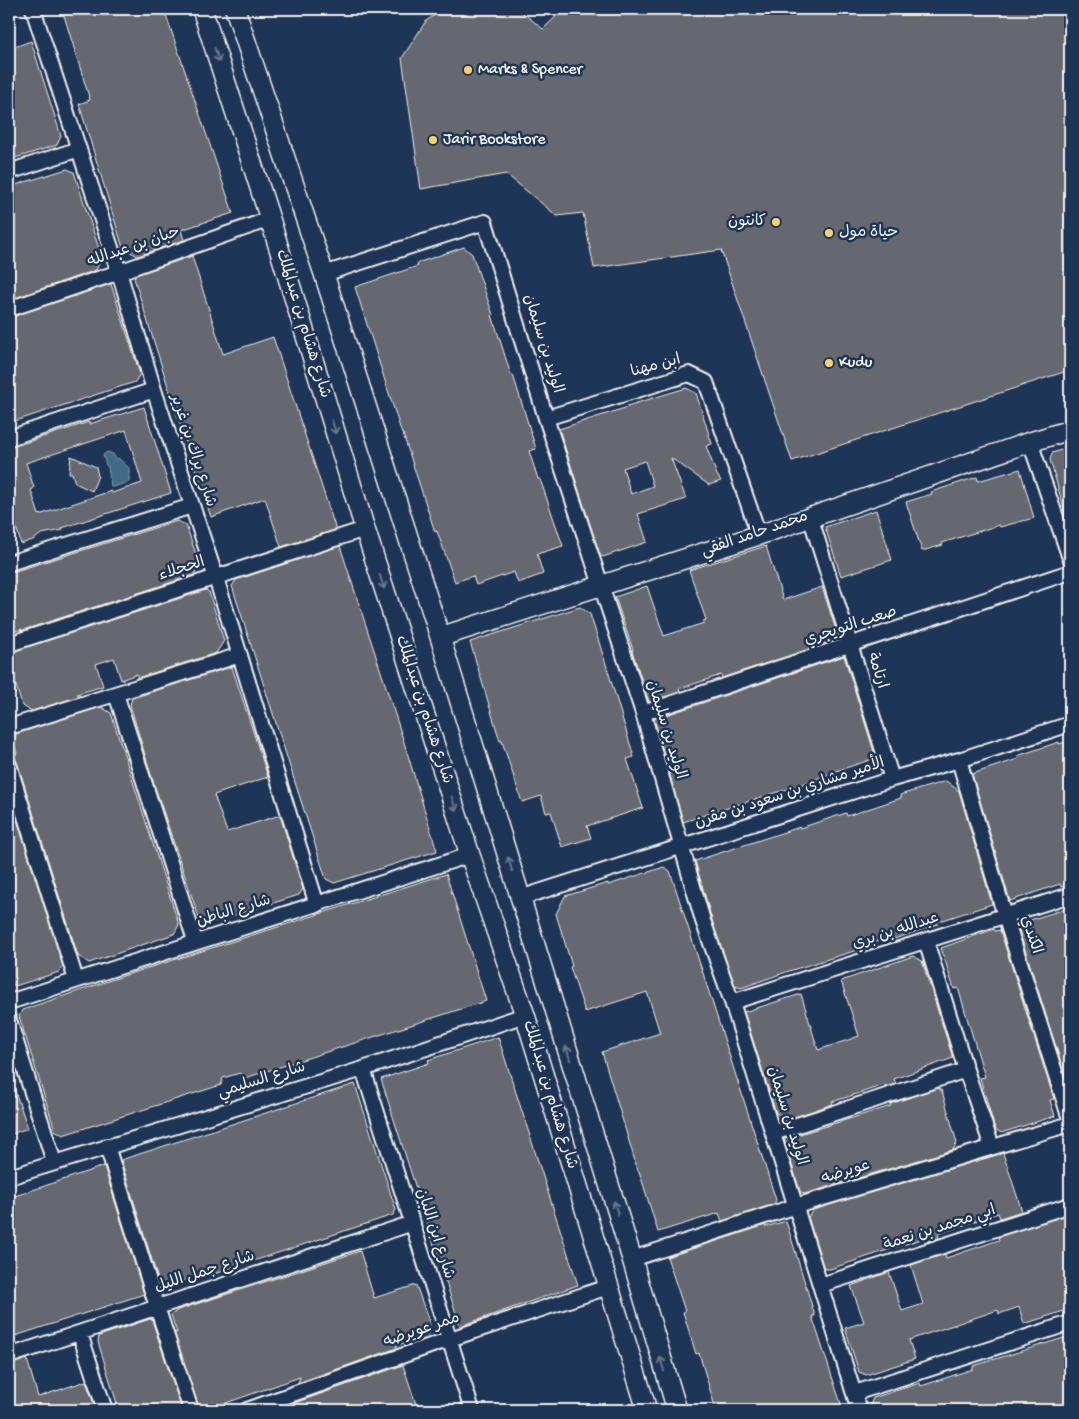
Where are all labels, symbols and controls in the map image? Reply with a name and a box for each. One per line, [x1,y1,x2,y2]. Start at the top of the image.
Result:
one-way arrow [213,47,222,62]
place label: Marks & Spencer [478,61,583,80]
marker: Marks & Spencer [462,64,474,76]
place label: Jarir Bookstore [443,131,546,150]
marker: Jarir Bookstore [427,134,439,146]
place label: كانتون [728,213,766,232]
marker: كانتون [770,216,782,228]
street label: حبان بن عبدالله [85,223,183,273]
place label: حياة مول [839,224,898,243]
marker: حياة مول [823,227,835,239]
street label: شارع هشام بن عبدالملك [270,247,334,401]
street label: الوليد بن سليمان [518,292,566,396]
street label: ابن مهنا [629,351,683,383]
place label: Kudu [839,354,873,373]
marker: Kudu [823,357,835,369]
street label: شارع براك بن غرير [164,390,219,510]
one-way arrow [329,419,339,435]
street label: محمد حامد الفقي [699,508,812,564]
street label: الحجلاء [156,554,208,586]
one-way arrow [378,574,387,590]
street label: صعب التويجري [802,603,900,651]
street label: شارع هشام بن عبدالملك [390,634,456,786]
street label: ارتامة [862,650,891,691]
street label: الوليد بن سليمان [641,678,689,782]
street label: الأمير مشاري بن سعود بن مقرن [691,750,887,834]
one-way arrow [449,795,459,811]
one-way arrow [504,856,514,872]
street label: شارع الباطن [195,892,273,932]
street label: عبدالله بن بري [850,909,942,955]
street label: الكندي [1015,913,1045,957]
street label: شارع هشام بن عبدالملك [517,1018,581,1172]
one-way arrow [563,1045,573,1061]
street label: شارع السليمي [216,1059,309,1105]
street label: الوليد بن سليمان [762,1064,810,1168]
street label: عويرضه [819,1157,873,1189]
street label: شارع ابن اللبان [410,1186,458,1282]
one-way arrow [611,1200,621,1216]
street label: ابي محمد بن نعمة [881,1201,999,1258]
street label: شارع جمل الليل [152,1247,257,1298]
street label: ممر عويرضه [381,1309,463,1353]
one-way arrow [657,1356,667,1372]

